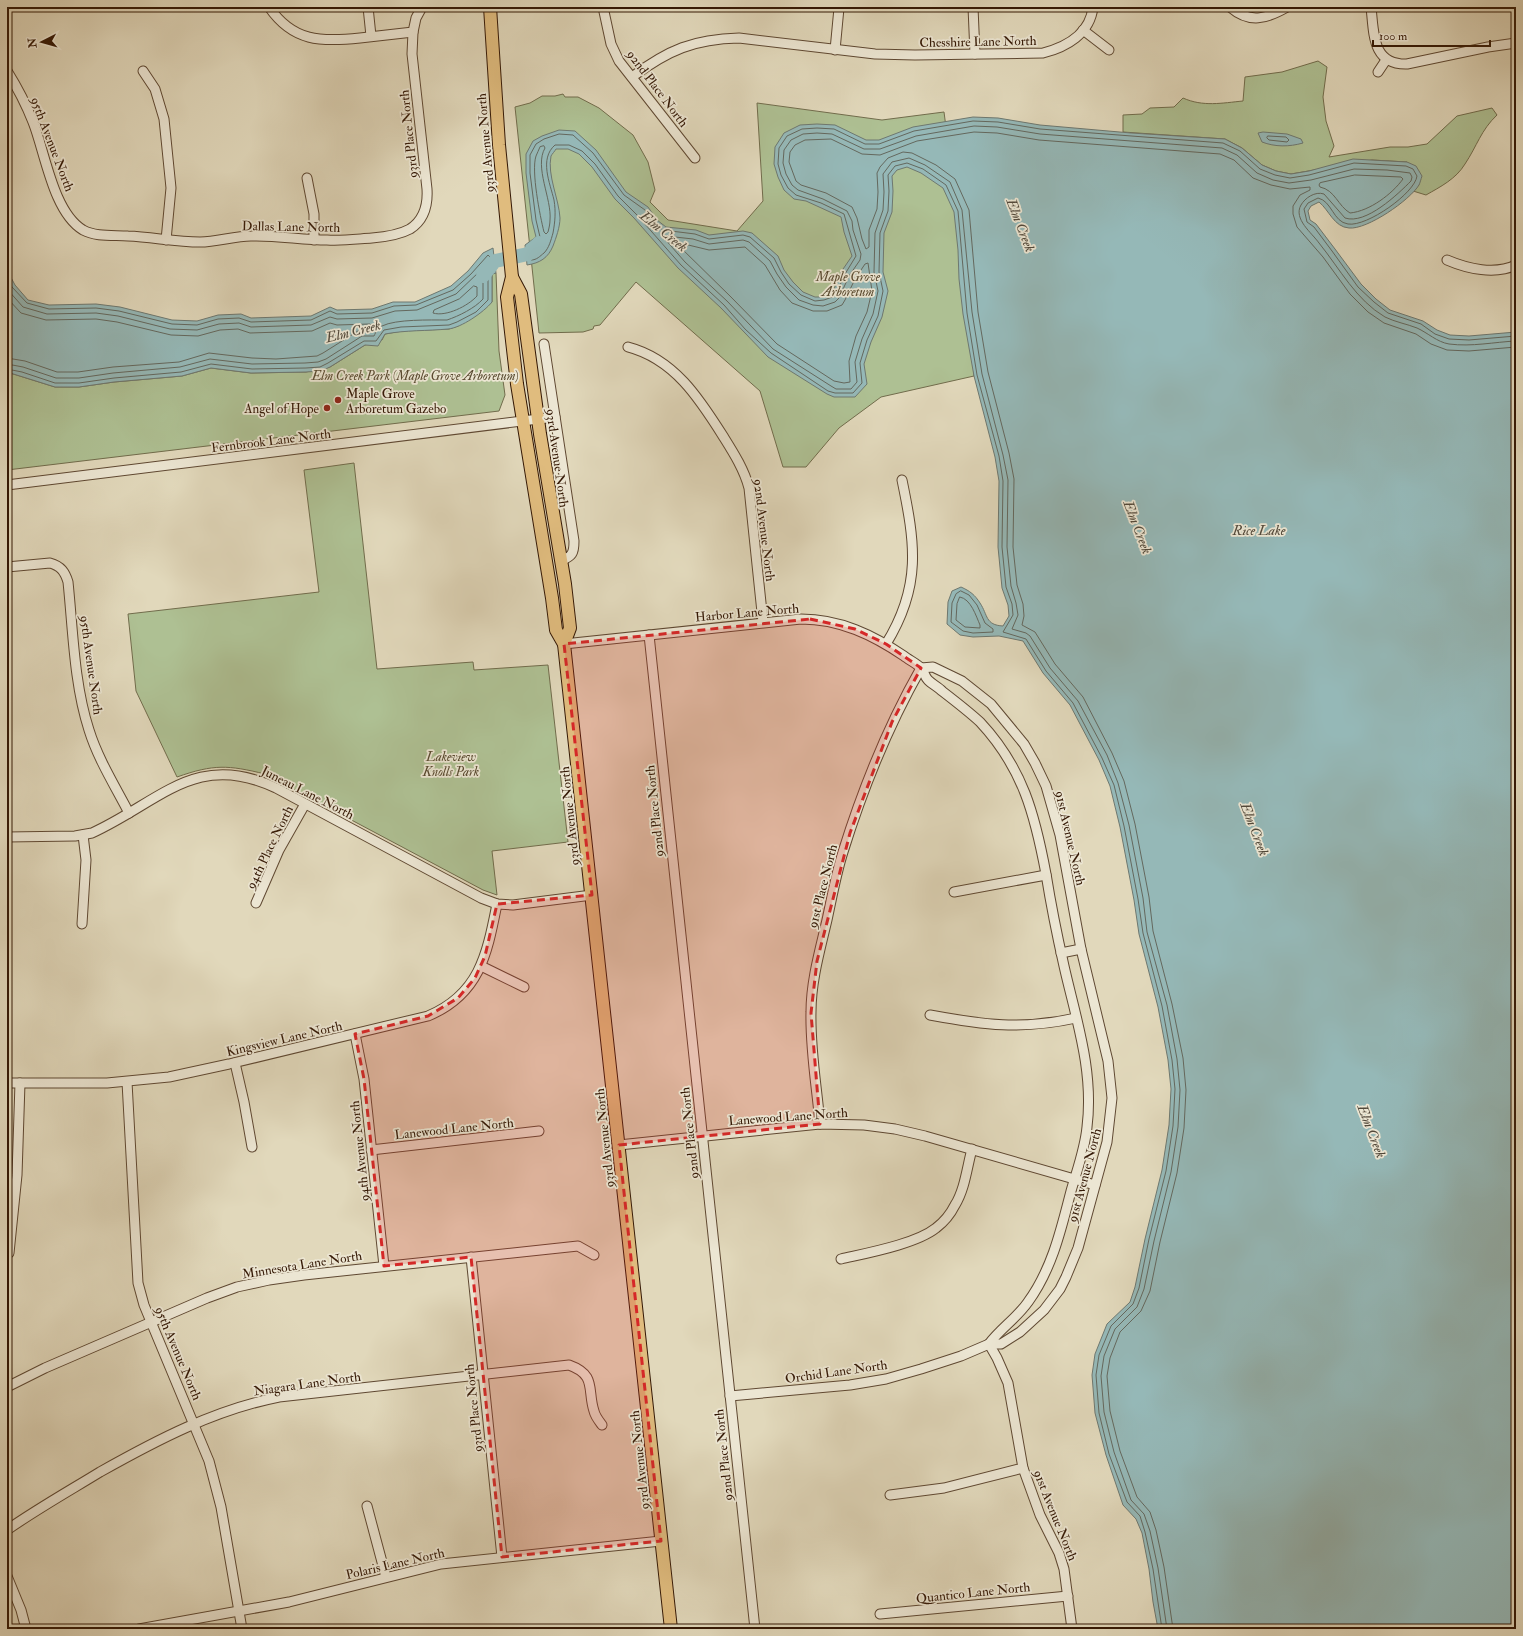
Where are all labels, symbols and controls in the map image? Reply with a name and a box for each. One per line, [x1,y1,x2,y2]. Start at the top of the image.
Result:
north arrow [22,22,62,62]
scale bar [1373,22,1490,48]
text: 100 m [1379,29,1408,44]
street label: Chesshire Lane North [919,33,1037,51]
text: N [25,36,40,50]
street label: 92nd Place North [622,46,691,130]
street label: 93rd Place North [396,89,422,180]
street label: 93rd Avenue North [474,93,498,194]
street label: 95th Avenue North [26,94,78,194]
water label: Elm Creek [1002,195,1039,255]
water label: Elm Creek [636,207,691,256]
street label: Dallas Lane North [242,218,340,236]
park label: Maple Grove Arboretum [815,269,881,300]
water label: Elm Creek [323,316,383,347]
park label: Elm Creek Park (Maple Grove Arboretum) [310,368,519,384]
place label: Maple Grove Arboretum Gazebo [345,386,446,417]
marker: Maple Grove Arboretum Gazebo [333,395,343,405]
place label: Angel of Hope [243,401,320,418]
marker: Angel of Hope [322,403,332,413]
street label: 93rd Avenue North [542,407,572,509]
street label: Fernbrook Lane North [210,426,332,456]
street label: 92nd Avenue North [750,477,778,582]
water label: Elm Creek [1119,497,1156,557]
water label: Rice Lake [1232,522,1286,539]
street label: Harbor Lane North [695,600,800,626]
street label: 95th Avenue North [76,614,106,716]
park label: Lakeview Knolls Park [422,749,479,780]
street label: Juneau Lane North [258,762,357,823]
street label: 92nd Place North [642,764,668,859]
street label: 93rd Avenue North [557,765,583,867]
street label: 91st Avenue North [1051,788,1089,887]
water label: Elm Creek [1236,799,1273,859]
street label: 94th Place North [242,803,297,893]
street label: 91st Place North [805,842,841,931]
street label: Kingsview Lane North [225,1018,344,1060]
street label: 92nd Place North [677,1086,703,1181]
street label: 93rd Avenue North [592,1087,618,1189]
street label: 94th Avenue North [347,1100,373,1203]
water label: Elm Creek [1353,1101,1390,1161]
street label: Lanewood Lane North [728,1105,848,1129]
street label: Lanewood Lane North [394,1115,515,1143]
street label: 91st Avenue North [1064,1126,1105,1225]
street label: Minnesota Lane North [241,1248,363,1282]
street label: 95th Avenue North [151,1303,205,1403]
street label: Orchid Lane North [784,1357,888,1387]
street label: 93rd Place North [461,1363,487,1454]
street label: Niagara Lane North [252,1369,362,1399]
street label: 92nd Place North [711,1408,737,1503]
street label: 93rd Avenue North [627,1409,653,1511]
street label: 91st Avenue North [1029,1467,1081,1563]
street label: Polaris Lane North [344,1545,446,1583]
street label: Quantico Lane North [915,1579,1031,1607]

